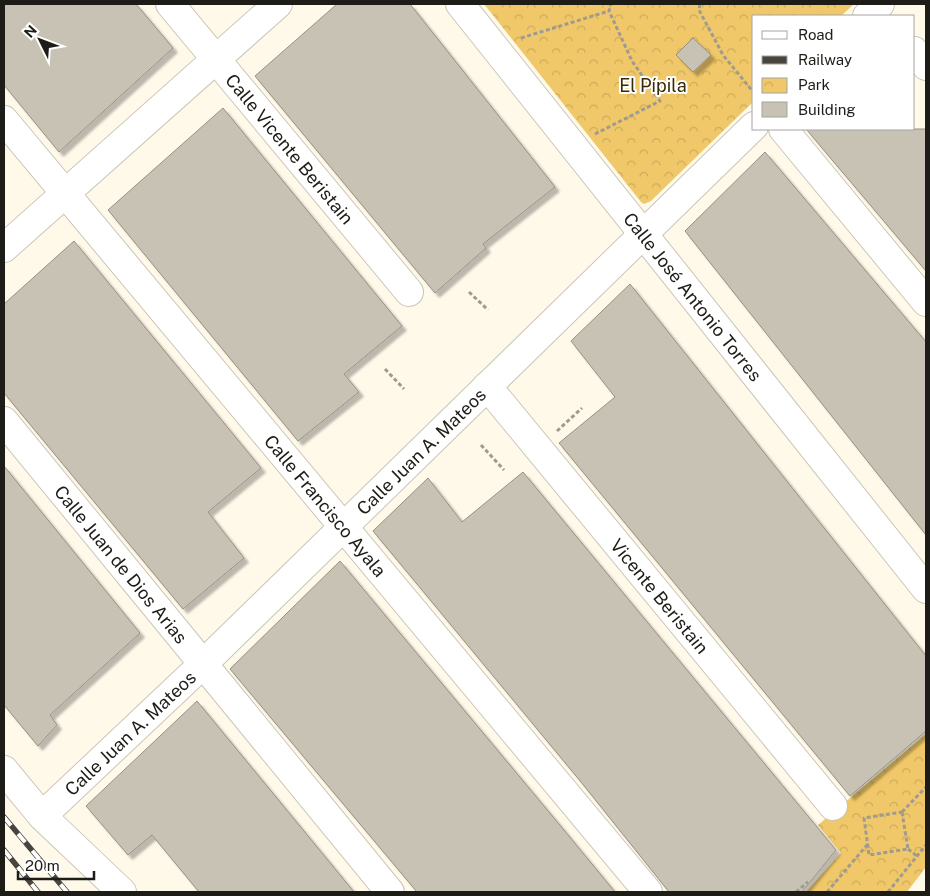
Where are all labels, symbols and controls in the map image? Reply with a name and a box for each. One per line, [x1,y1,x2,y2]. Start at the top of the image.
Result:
north arrow [15,15,65,65]
legend [752,15,915,130]
text: N [21,22,40,41]
text: Road [798,26,834,43]
text: Railway [798,51,852,68]
street label: Calle Vicente Beristain [222,69,358,228]
park label: El Pípila [619,75,687,96]
text: Park [798,76,830,93]
text: Building [798,101,856,118]
street label: Calle José Antonio Torres [620,208,766,385]
street label: Calle Juan A. Mateos [352,384,490,519]
street label: Calle Francisco Ayala [260,430,391,581]
street label: Calle Juan de Dios Arias [50,481,192,647]
street label: Vicente Beristain [607,534,713,658]
street label: Calle Juan A. Mateos [60,666,200,800]
scale bar [18,848,94,880]
text: 20 m [25,857,60,874]

